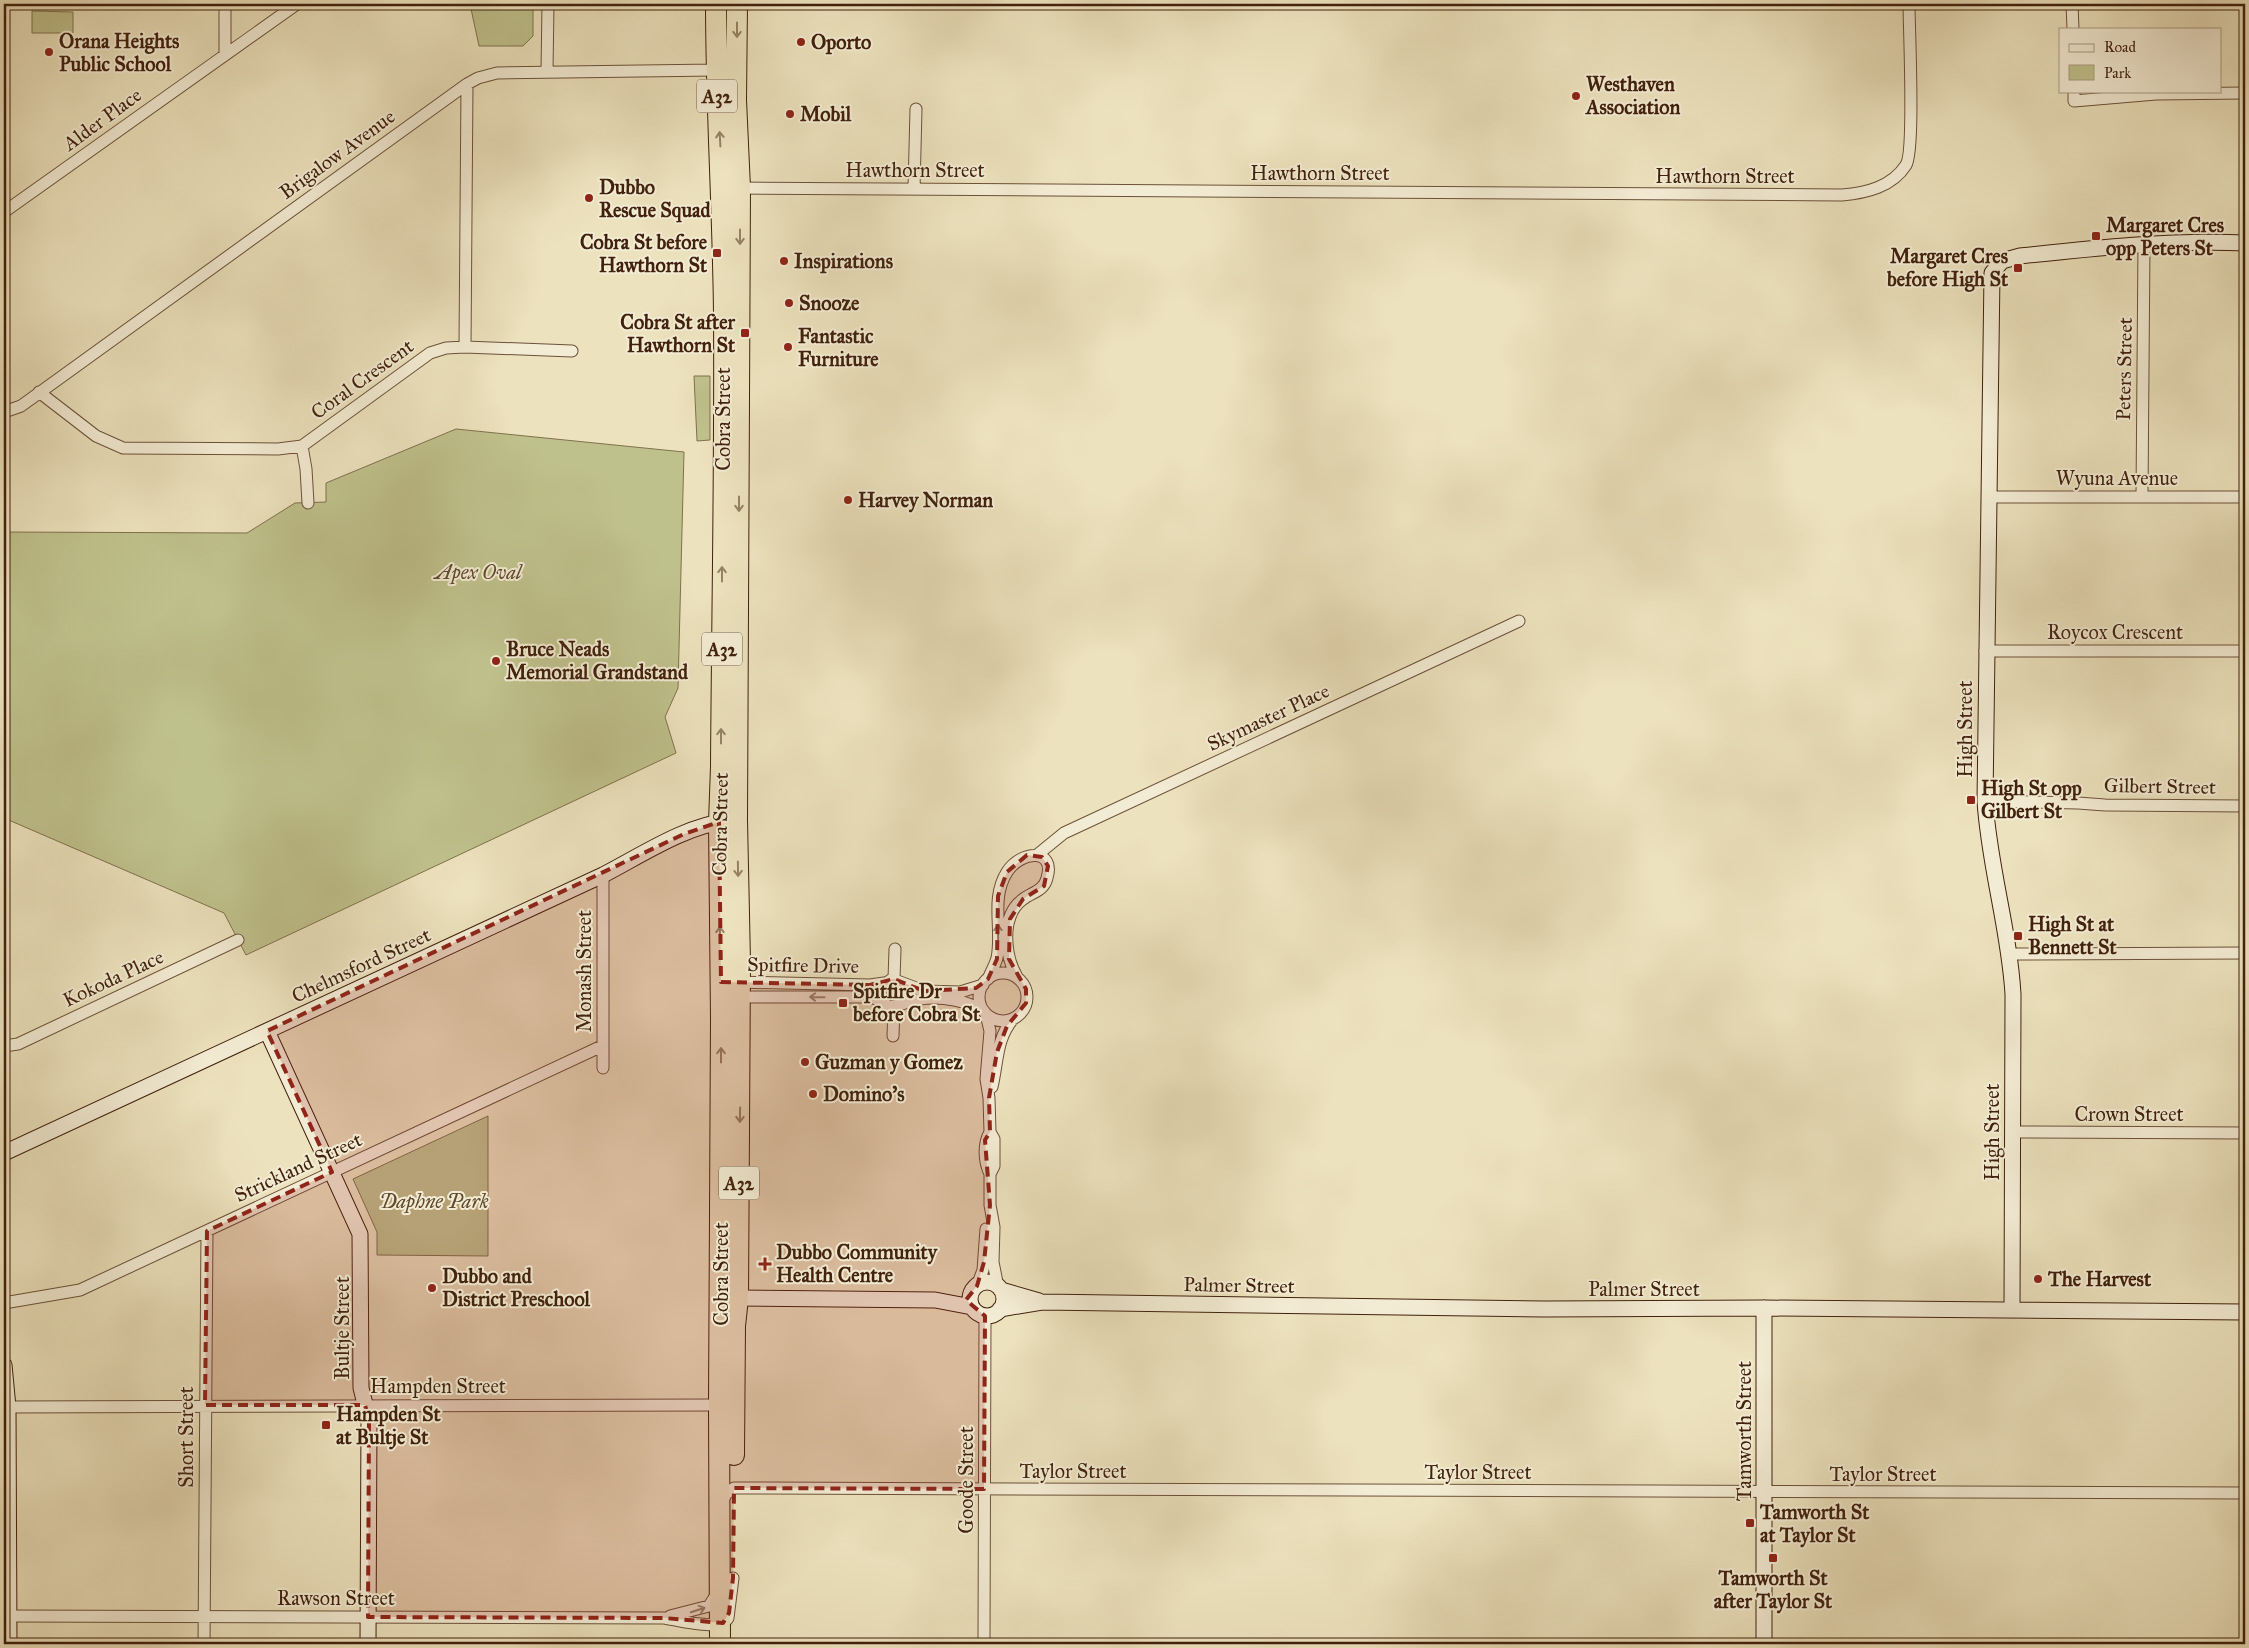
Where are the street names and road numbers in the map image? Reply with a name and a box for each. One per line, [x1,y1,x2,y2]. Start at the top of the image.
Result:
road number: A32 [697,80,737,112]
street label: Alder Place [57,83,146,156]
street label: Brigalow Avenue [275,104,400,205]
street label: Hawthorn Street [845,158,985,182]
street label: Hawthorn Street [1250,161,1390,185]
street label: Hawthorn Street [1655,164,1795,188]
street label: Peters Street [2111,317,2137,421]
street label: Coral Crescent [306,334,418,424]
street label: Cobra Street [711,367,735,471]
street label: Wyuna Avenue [2056,466,2178,490]
street label: Roycox Crescent [2047,620,2183,644]
road number: A32 [702,633,742,666]
street label: Skymaster Place [1203,678,1333,756]
street label: High Street [1953,680,1978,778]
street label: Cobra Street [707,772,733,876]
street label: Gilbert Street [2104,773,2216,799]
street label: Monash Street [572,910,596,1032]
street label: Chelmsford Street [288,922,434,1008]
street label: Kokoda Place [59,944,167,1012]
street label: Spitfire Drive [747,952,859,978]
street label: High Street [1980,1083,2005,1181]
street label: Crown Street [2074,1102,2184,1126]
street label: Strickland Street [230,1127,366,1207]
road number: A32 [719,1166,759,1200]
street label: Cobra Street [709,1222,733,1326]
street label: Palmer Street [1183,1272,1295,1298]
street label: Bultje Street [330,1276,354,1380]
street label: Palmer Street [1588,1277,1700,1301]
street label: Tamworth Street [1732,1361,1756,1501]
street label: Hampden Street [370,1374,506,1398]
street label: Short Street [174,1386,198,1488]
street label: Goode Street [954,1426,978,1534]
street label: Taylor Street [1020,1459,1126,1483]
street label: Taylor Street [1425,1460,1531,1484]
street label: Taylor Street [1830,1462,1936,1486]
street label: Rawson Street [277,1586,395,1610]

